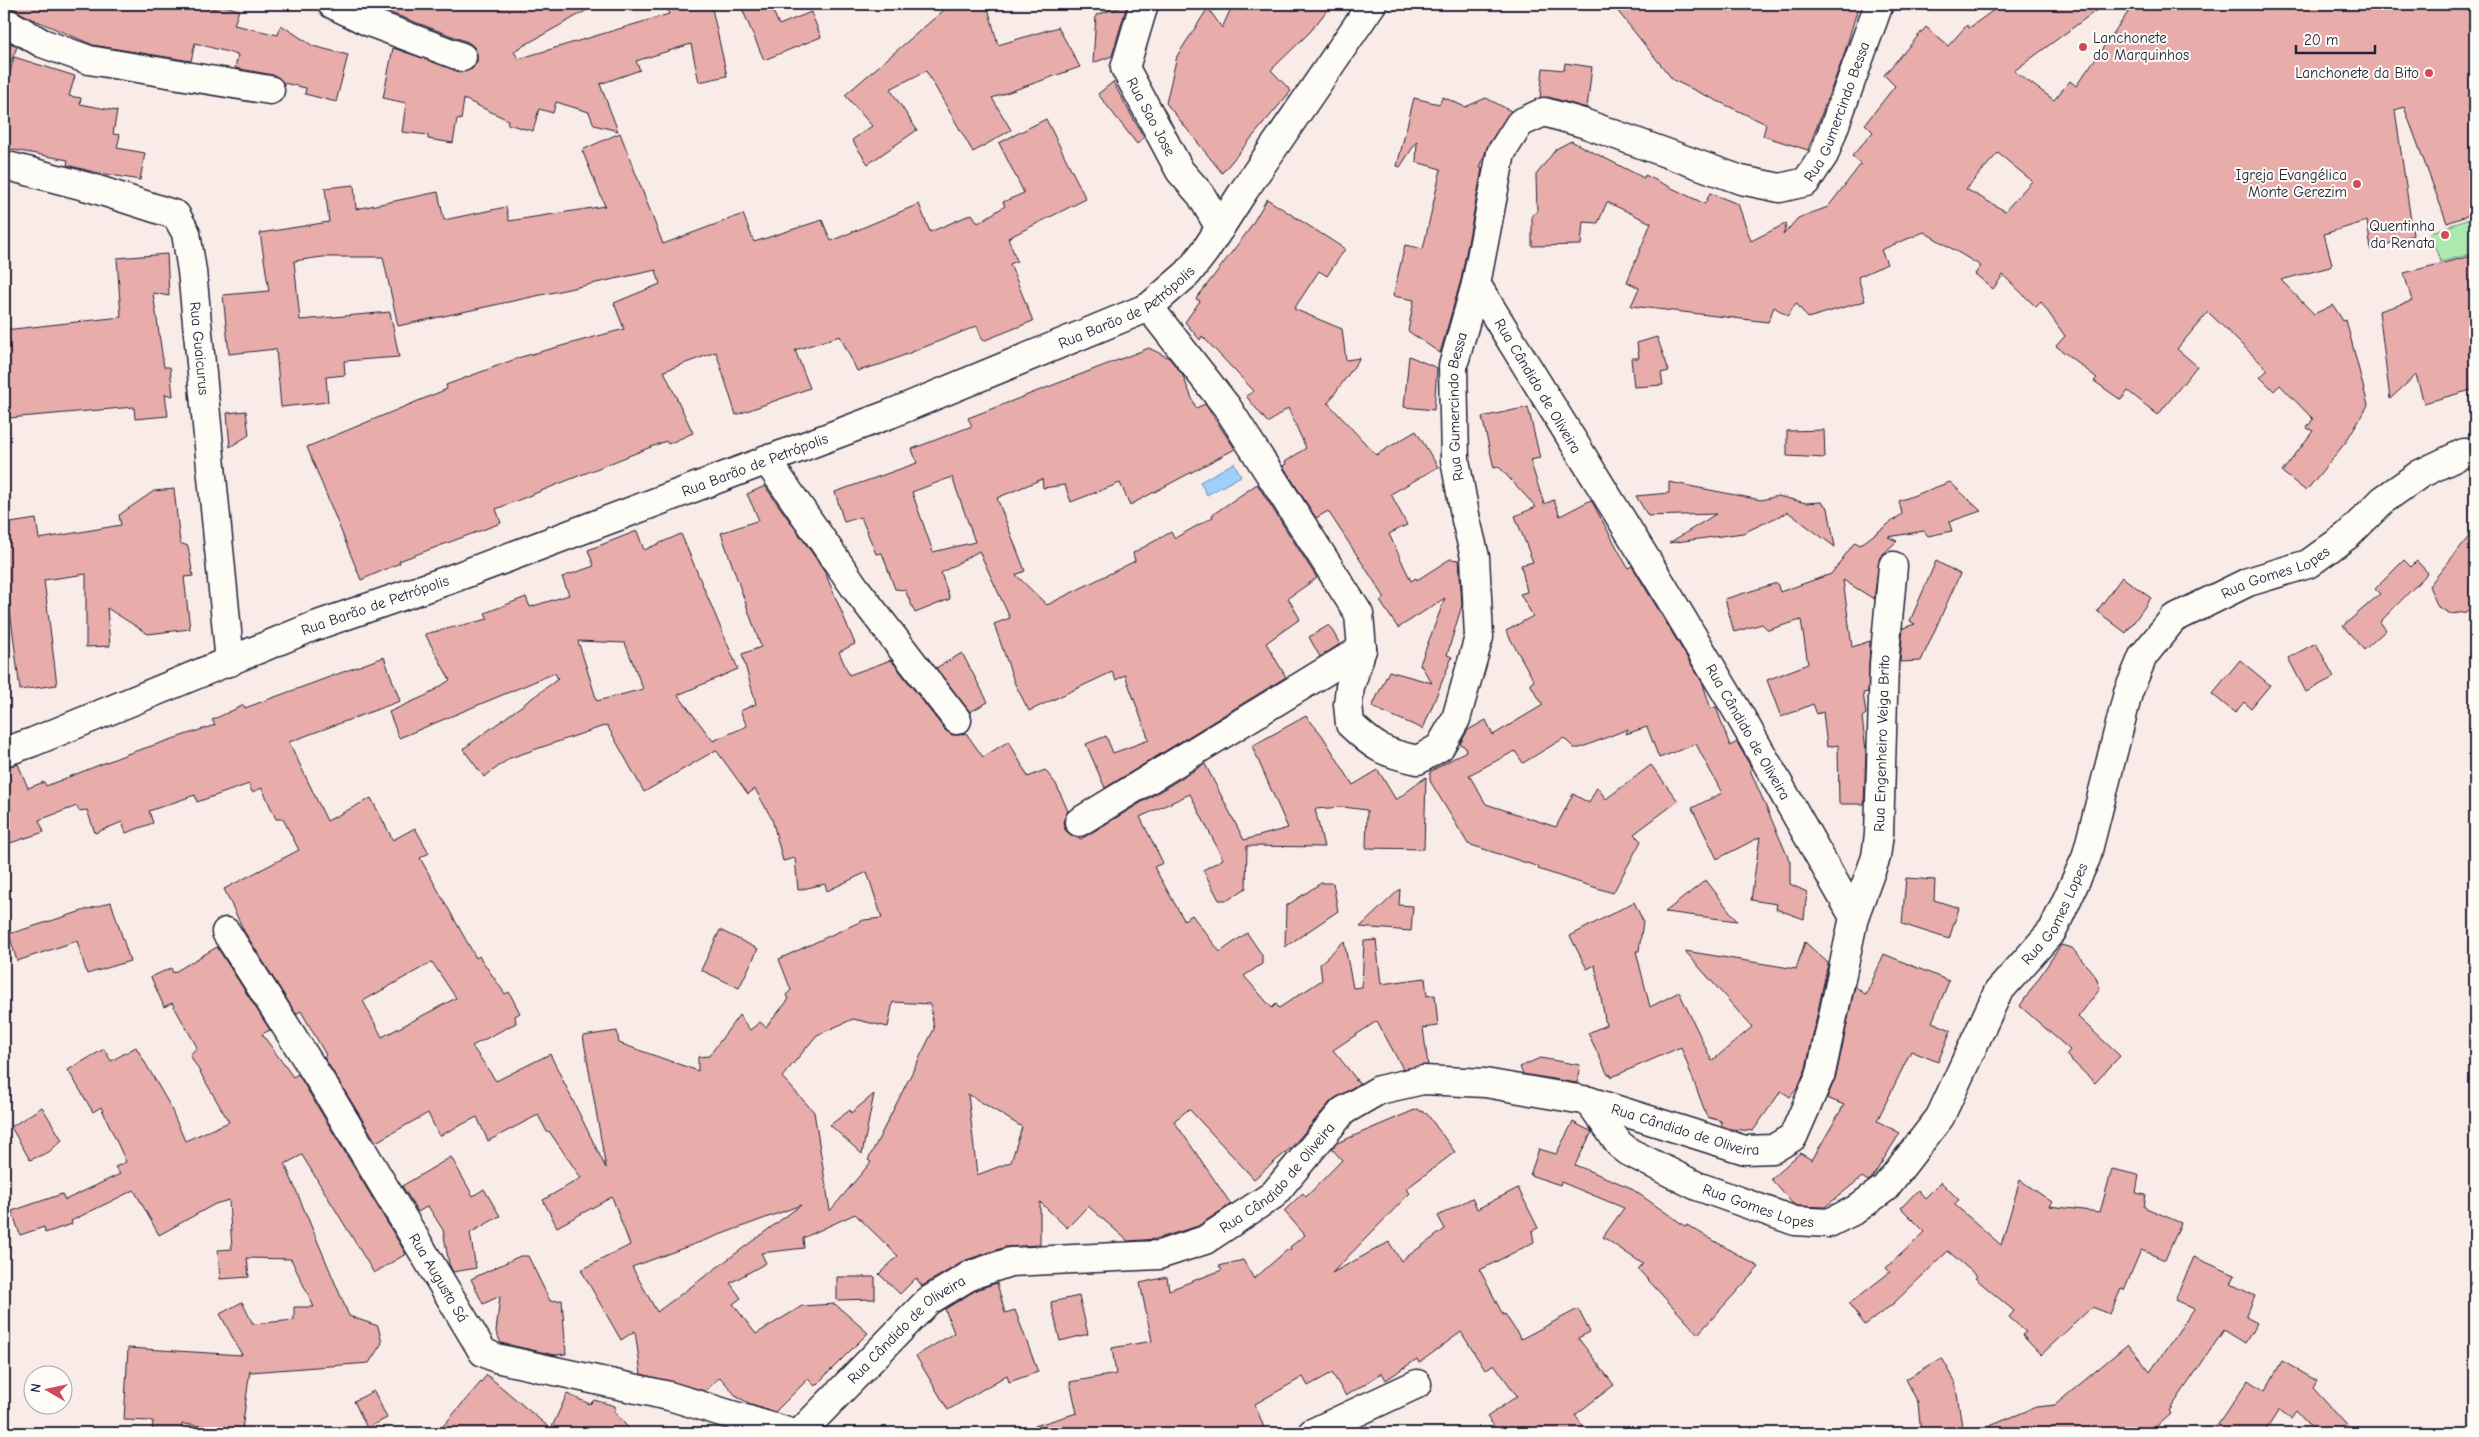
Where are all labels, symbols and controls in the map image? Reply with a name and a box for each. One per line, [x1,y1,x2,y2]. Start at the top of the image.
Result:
scale bar [2296,22,2375,54]
place label: Lanchonete do Marquinhos [2093,29,2189,64]
text: 20 m [2304,31,2338,49]
street label: Rua Gumercindo Bessa [1800,39,1874,185]
marker: Lanchonete do Marquinhos [2077,41,2089,53]
place label: Lanchonete da Bito [2295,64,2419,82]
marker: Lanchonete da Bito [2423,67,2435,79]
street label: Rua Sao Jose [1123,74,1180,160]
place label: Igreja Evangélica Monte Gerezim [2236,166,2347,201]
marker: Igreja Evangélica Monte Gerezim [2351,178,2363,190]
place label: Quentinha da Renata [2369,217,2435,252]
marker: Quentinha da Renata [2439,229,2451,241]
street label: Rua Barão de Petrópolis [1056,263,1199,352]
street label: Rua Guaicurus [186,301,213,396]
street label: Rua Cândido de Oliveira [1491,315,1585,457]
street label: Rua Gumercindo Bessa [1444,330,1471,483]
street label: Rua Barão de Petrópolis [679,429,830,501]
street label: Rua Gomes Lopes [2218,542,2333,603]
street label: Rua Barão de Petrópolis [298,571,451,640]
street label: Rua Engenheiro Veiga Brito [1870,654,1894,832]
street label: Rua Cândido de Oliveira [1702,661,1794,803]
street label: Rua Gomes Lopes [2018,860,2092,968]
street label: Rua Cândido de Oliveira [1609,1100,1760,1159]
street label: Rua Cândido de Oliveira [1216,1119,1339,1237]
street label: Rua Gomes Lopes [1700,1180,1814,1231]
street label: Rua Augusta Sá [405,1230,472,1325]
street label: Rua Cândido de Oliveira [844,1271,969,1388]
north arrow [22,1364,72,1414]
text: N [27,1382,45,1394]

